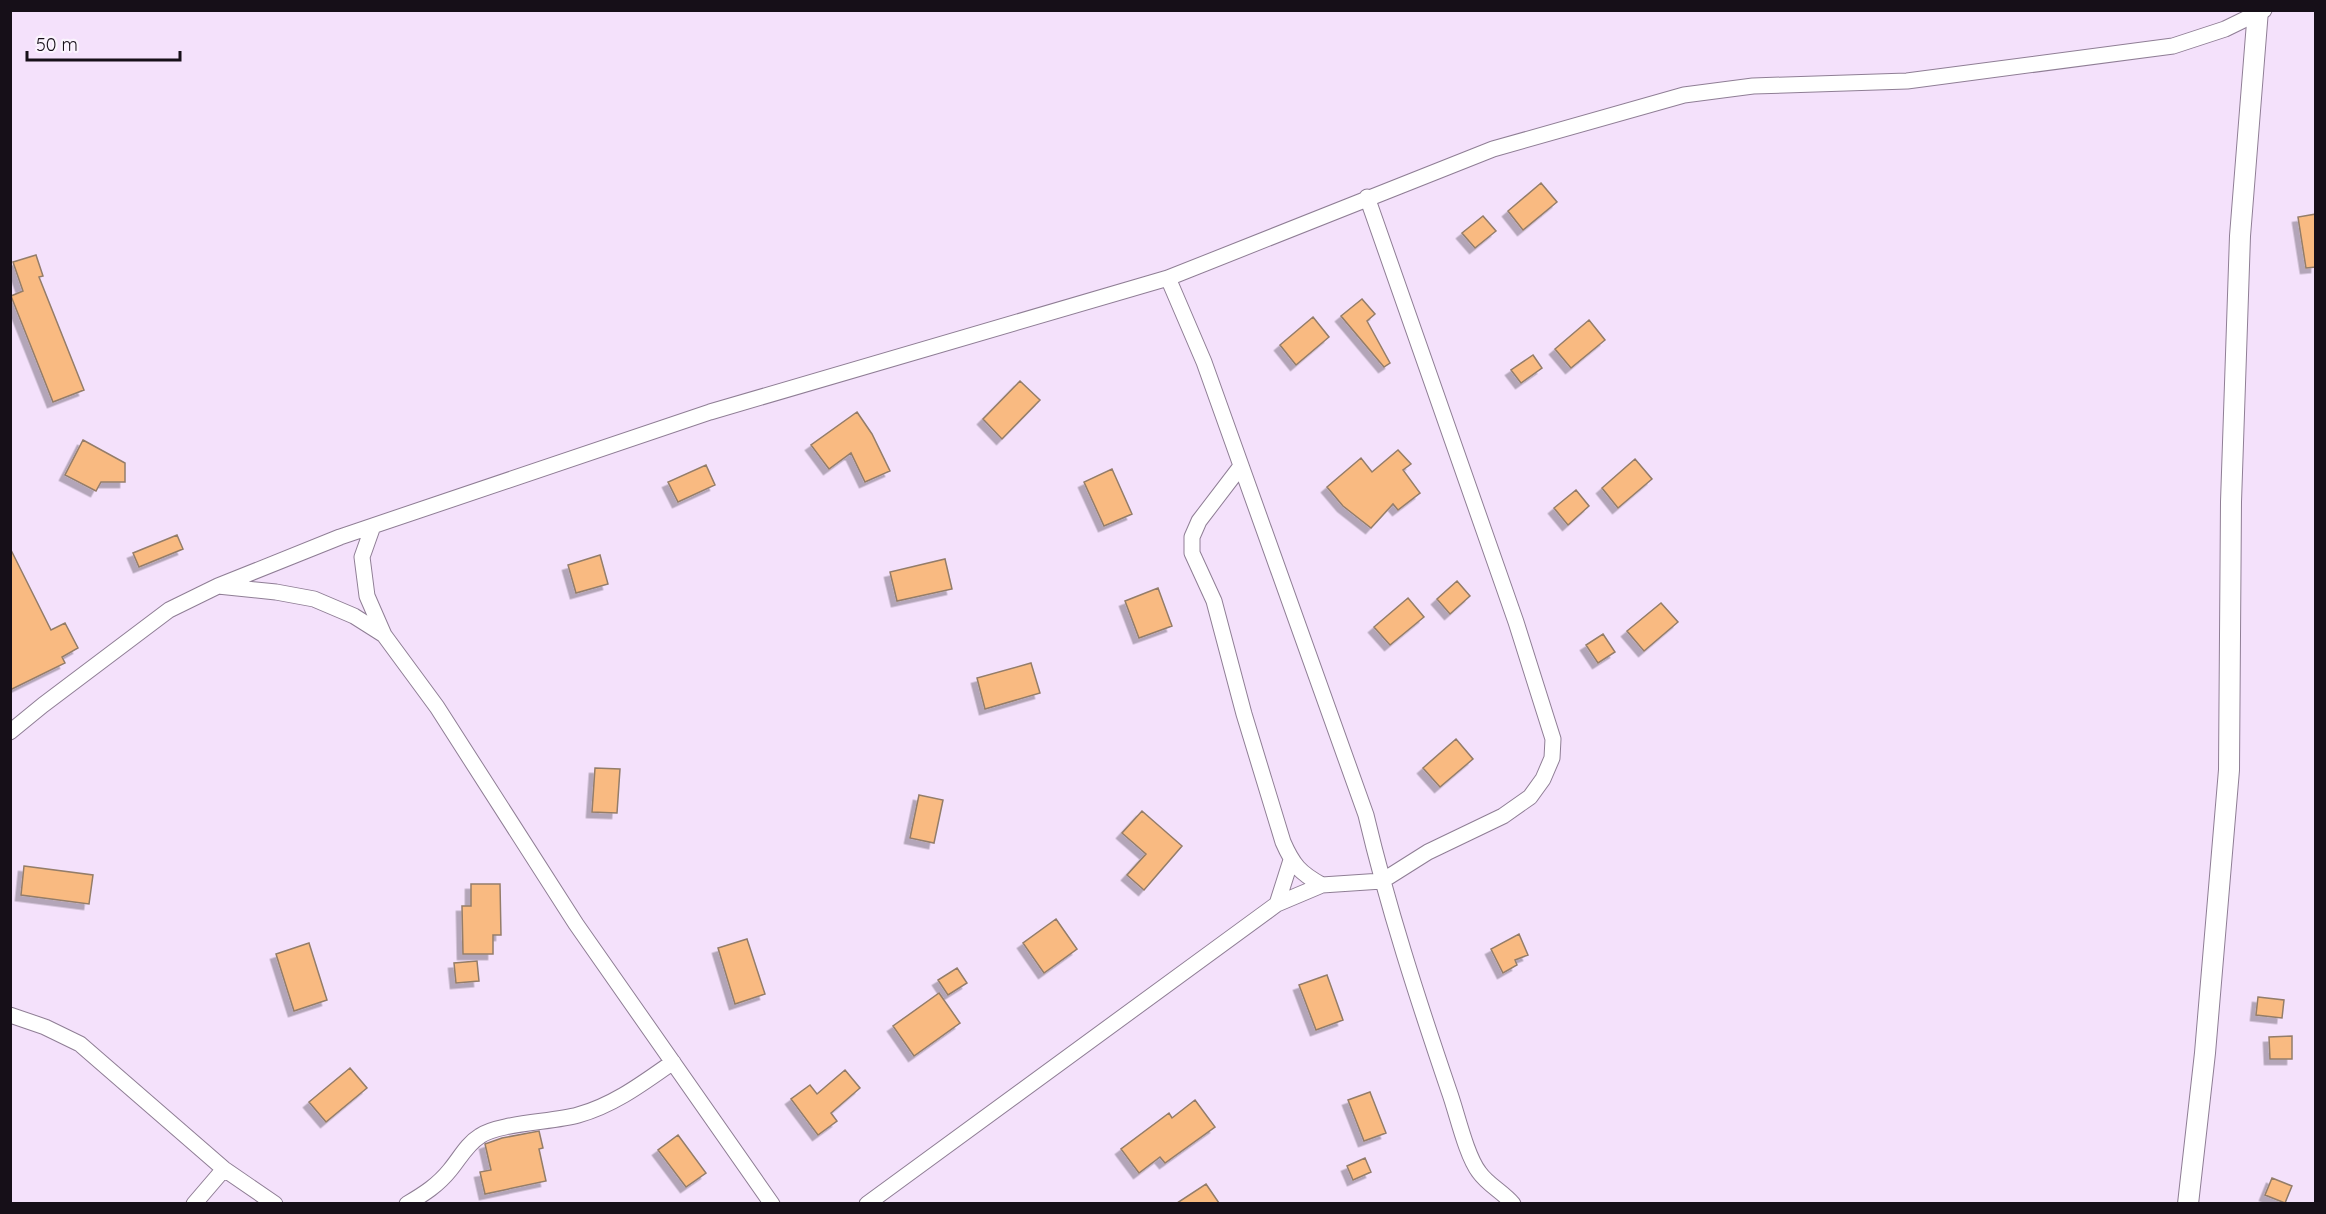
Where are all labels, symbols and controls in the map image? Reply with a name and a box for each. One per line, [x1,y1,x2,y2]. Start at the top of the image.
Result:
scale bar [27,24,180,62]
text: 50 m [36,33,78,56]

